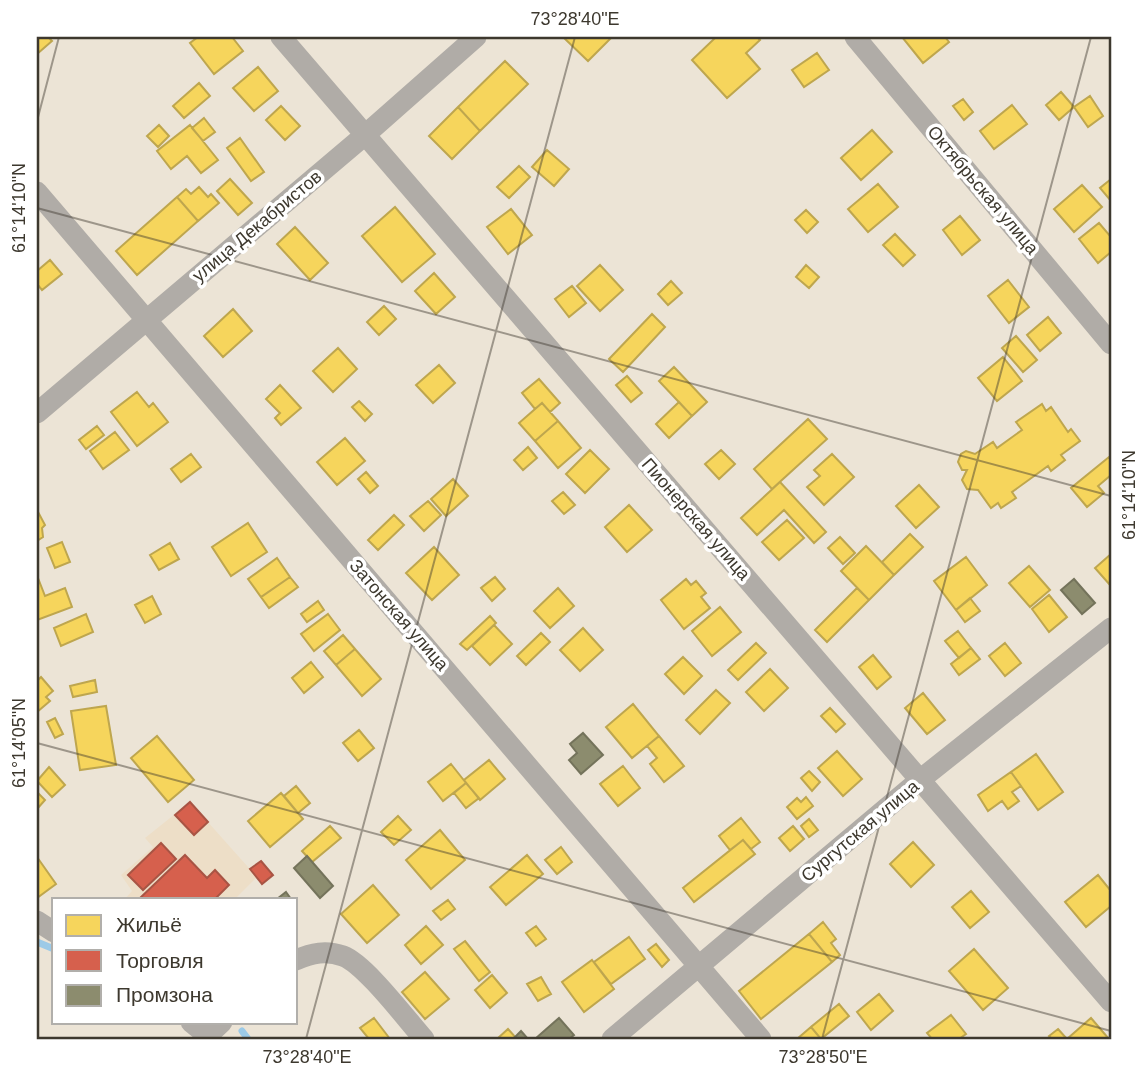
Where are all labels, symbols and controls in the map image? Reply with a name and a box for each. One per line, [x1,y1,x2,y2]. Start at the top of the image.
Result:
text: 73°28'40"E [530,9,620,29]
street label: Октябрьская улица [924,122,1043,259]
text: 61°14'10"N [9,163,29,253]
street label: улица Декабристов [189,166,325,286]
text: 61°14'10"N [1119,450,1139,540]
street label: Пионерская улица [638,454,755,585]
street label: Затонская улица [346,556,453,675]
text: 61°14'05"N [9,698,29,788]
street label: Сургутская улица [797,775,923,886]
legend [52,898,298,1024]
text: Жильё [116,913,182,936]
text: Торговля [116,949,204,972]
text: Промзона [116,983,213,1006]
text: 73°28'40"E [262,1047,352,1067]
text: 73°28'50"E [778,1047,868,1067]

